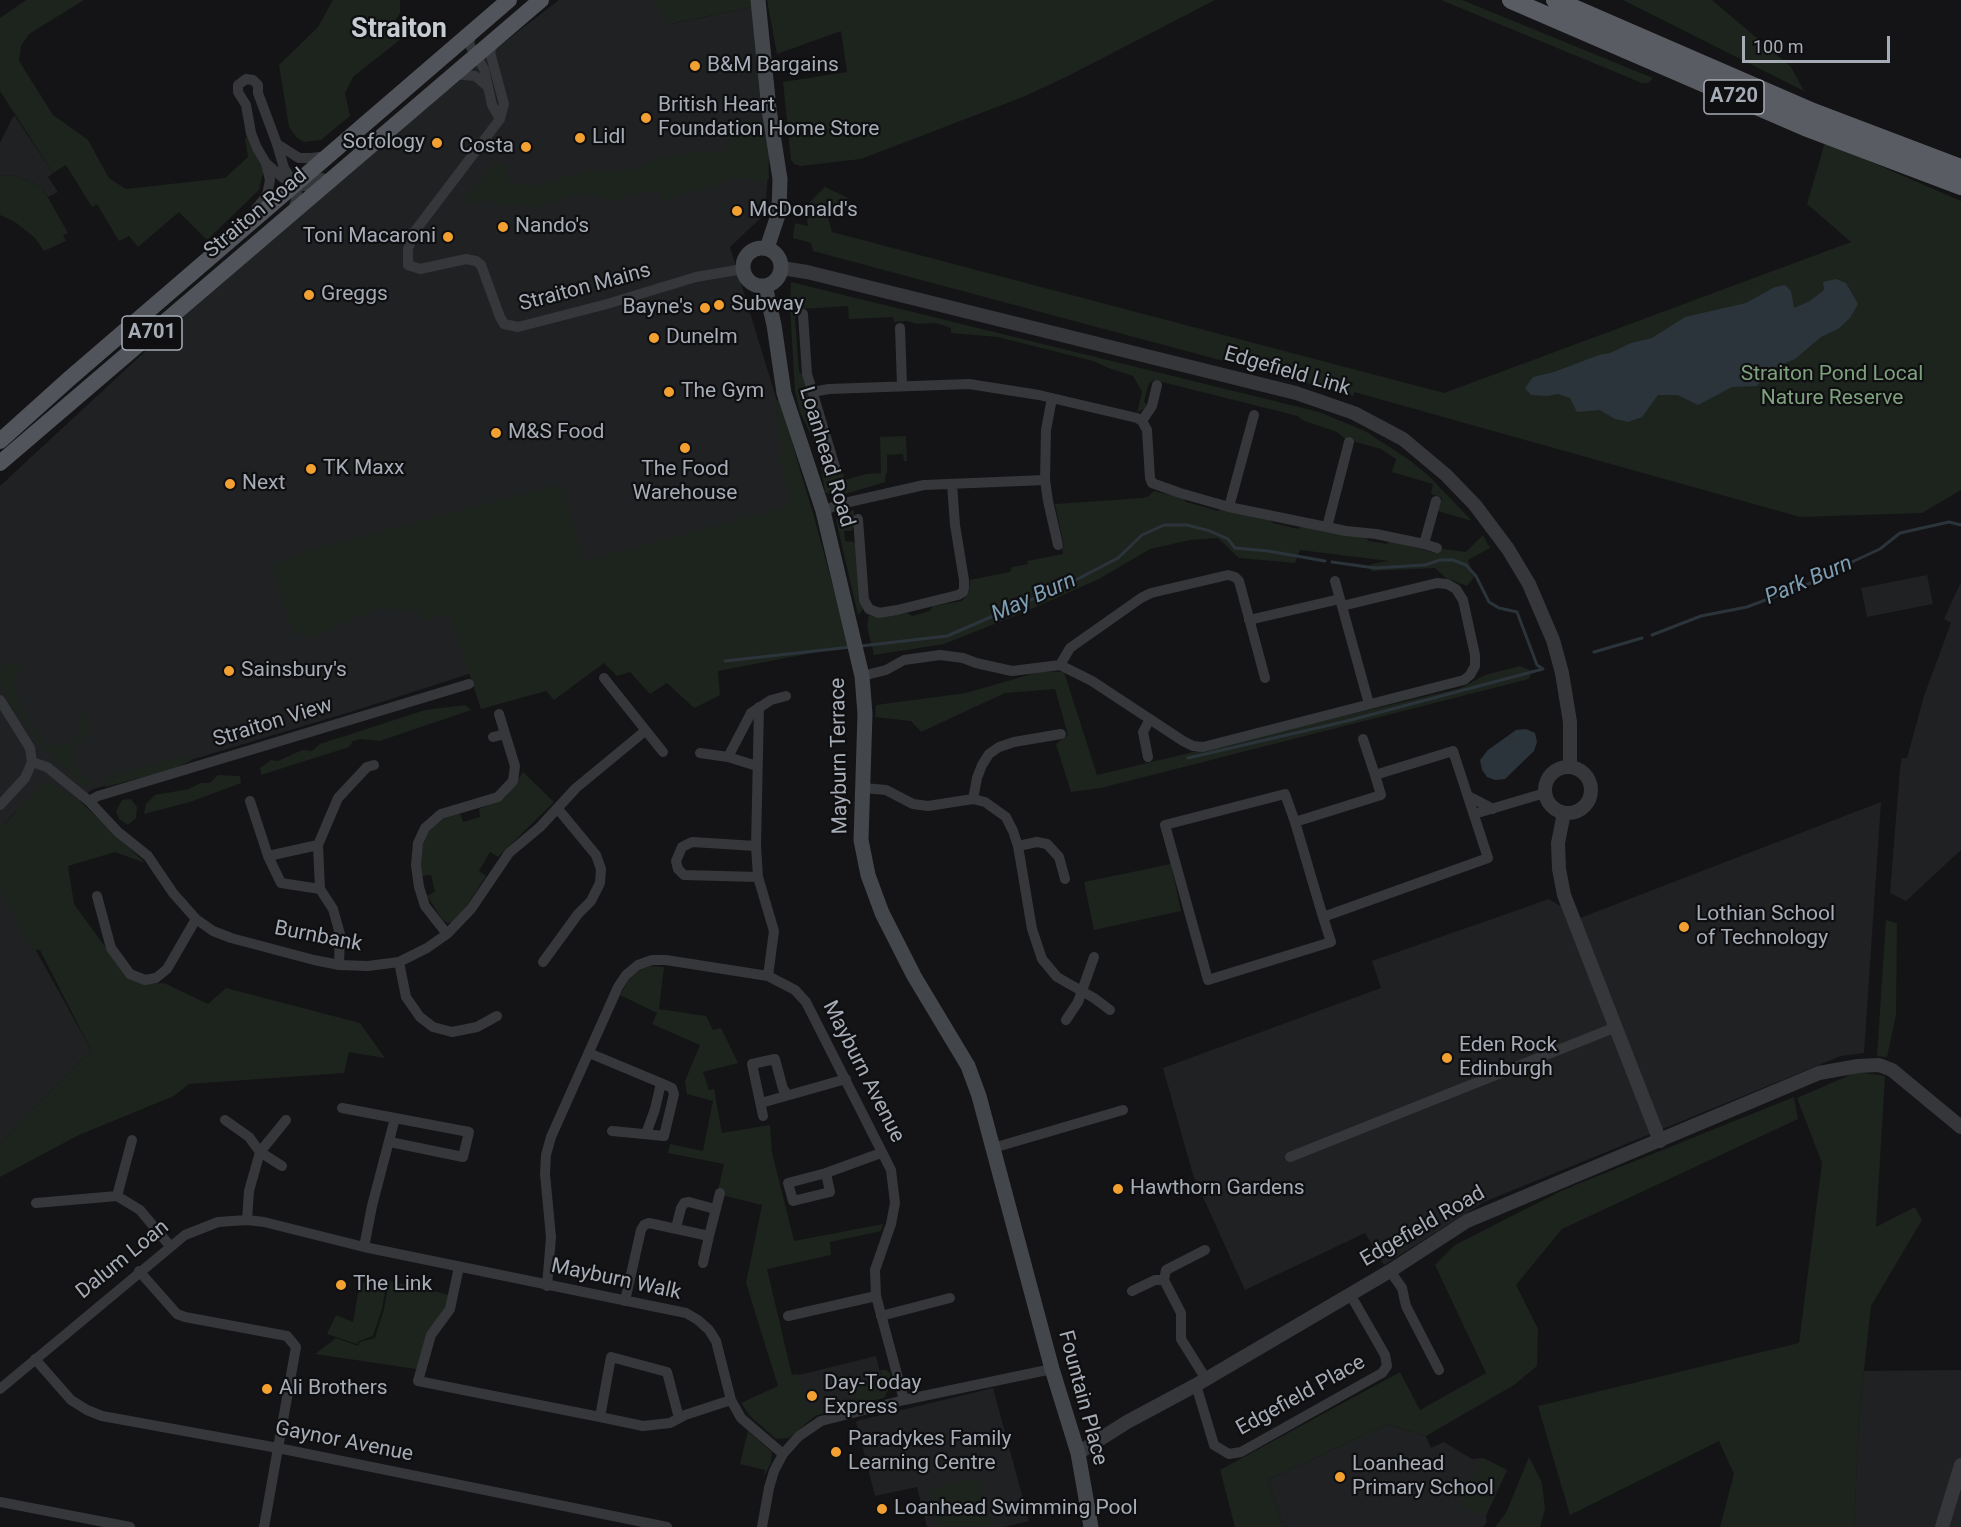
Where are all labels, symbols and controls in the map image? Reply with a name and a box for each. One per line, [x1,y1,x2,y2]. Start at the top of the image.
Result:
district label: Straiton [351,14,447,46]
scale bar [1745,24,1894,62]
text: 100 m [1753,36,1804,57]
place label: B&M Bargains [707,53,839,79]
marker: B&M Bargains [688,59,702,73]
road number: A720 [1704,80,1764,114]
place label: British Heart Foundation Home Store [658,93,879,143]
marker: British Heart Foundation Home Store [639,111,653,125]
place label: Lidl [592,125,625,151]
place label: Sofology [342,130,425,156]
marker: Lidl [573,131,587,145]
place label: Costa [459,134,514,160]
marker: Sofology [430,136,444,150]
marker: Costa [519,140,533,154]
street label: Straiton Road [200,164,312,264]
place label: McDonald's [749,198,858,224]
marker: McDonald's [730,204,744,218]
place label: Nando's [515,214,589,240]
marker: Nando's [496,220,510,234]
place label: Toni Macaroni [303,224,436,250]
marker: Toni Macaroni [441,230,455,244]
street label: Straiton Mains [516,258,654,318]
place label: Greggs [321,282,388,308]
marker: Greggs [302,288,316,302]
place label: Subway [731,292,804,318]
place label: Bayne's [622,295,693,321]
marker: Subway [712,298,726,312]
marker: Bayne's [698,301,712,315]
road number: A701 [122,316,182,350]
place label: Dunelm [666,325,738,351]
marker: Dunelm [647,331,661,345]
street label: Edgefield Link [1221,342,1353,402]
park label: Straiton Pond Local Nature Reserve [1741,362,1923,412]
place label: The Gym [681,379,764,405]
street label: Loanhead Road [793,384,859,530]
marker: The Gym [662,385,676,399]
place label: M&S Food [508,420,604,446]
marker: M&S Food [489,426,503,440]
marker: The Food Warehouse [678,441,692,455]
place label: TK Maxx [323,456,405,482]
place label: The Food Warehouse [633,457,737,507]
marker: TK Maxx [304,462,318,476]
place label: Next [242,471,285,497]
marker: Next [223,477,237,491]
water label: Park Burn [1761,551,1857,611]
water label: May Burn [988,568,1080,628]
place label: Sainsbury's [241,658,347,684]
marker: Sainsbury's [222,664,236,678]
street label: Mayburn Terrace [826,677,854,835]
street label: Straiton View [210,693,336,753]
place label: Lothian School of Technology [1696,902,1835,952]
street label: Burnbank [272,916,364,958]
marker: Lothian School of Technology [1677,920,1691,934]
street label: Mayburn Avenue [816,997,910,1147]
place label: Eden Rock Edinburgh [1459,1033,1557,1083]
marker: Eden Rock Edinburgh [1440,1051,1454,1065]
place label: Hawthorn Gardens [1130,1176,1305,1202]
street label: Edgefield Road [1356,1181,1490,1273]
marker: Hawthorn Gardens [1111,1182,1125,1196]
street label: Dalum Loan [72,1215,174,1305]
street label: Mayburn Walk [549,1254,683,1306]
place label: The Link [353,1272,432,1298]
marker: The Link [334,1278,348,1292]
street label: Fountain Place [1052,1328,1112,1468]
street label: Edgefield Place [1232,1350,1370,1442]
place label: Day-Today Express [824,1371,921,1421]
place label: Ali Brothers [279,1376,388,1402]
marker: Ali Brothers [260,1382,274,1396]
marker: Day-Today Express [805,1389,819,1403]
street label: Gaynor Avenue [273,1416,415,1468]
place label: Paradykes Family Learning Centre [848,1427,1011,1477]
marker: Paradykes Family Learning Centre [829,1445,843,1459]
place label: Loanhead Primary School [1352,1452,1494,1502]
marker: Loanhead Primary School [1333,1470,1347,1484]
place label: Loanhead Swimming Pool [894,1496,1138,1522]
marker: Loanhead Swimming Pool [875,1502,889,1516]

